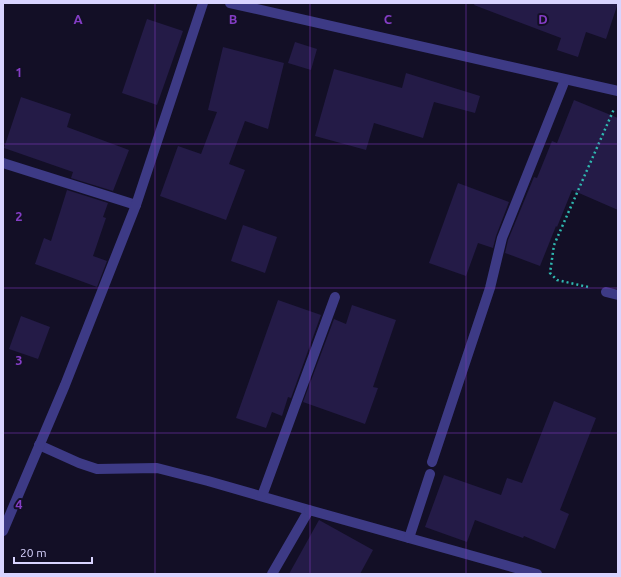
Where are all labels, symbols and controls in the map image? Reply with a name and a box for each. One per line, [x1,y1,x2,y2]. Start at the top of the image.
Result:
text: A [73,12,83,26]
text: B [229,12,238,26]
text: C [384,12,393,26]
text: D [538,12,548,26]
text: 1 [15,65,23,79]
text: 2 [15,209,23,223]
text: 3 [15,353,23,367]
text: 4 [15,497,23,511]
scale bar [14,539,92,565]
text: 20 m [20,546,47,559]

